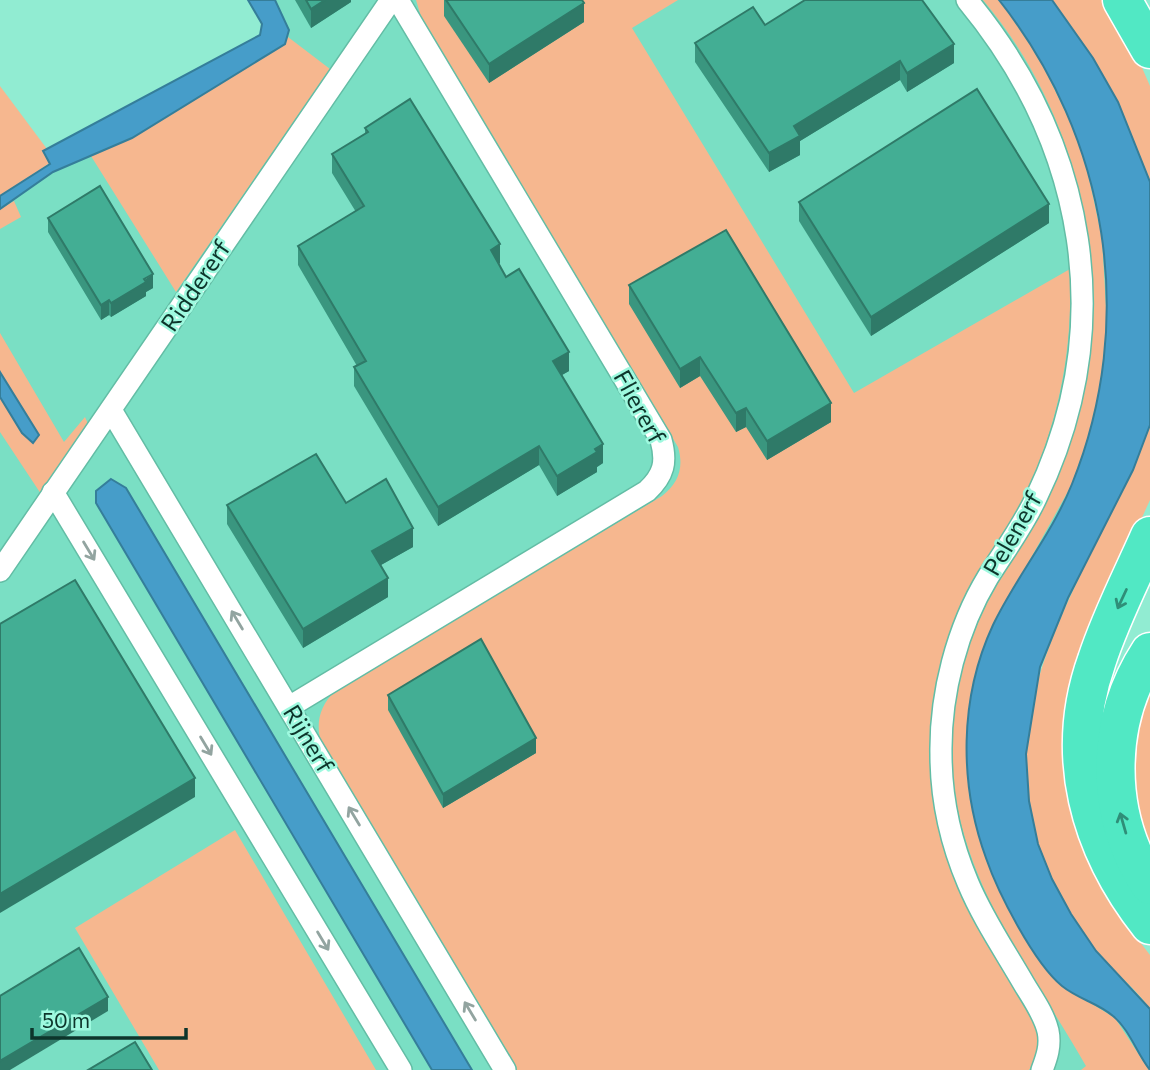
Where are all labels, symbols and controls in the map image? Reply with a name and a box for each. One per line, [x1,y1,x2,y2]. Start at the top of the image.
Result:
street label: Riddererf [154,234,236,336]
street label: Fliererf [608,364,673,449]
street label: Pelenerf [976,486,1047,580]
one-way arrow [82,540,96,560]
one-way arrow [1115,588,1128,609]
one-way arrow [230,611,244,631]
street label: Rijnerf [278,699,341,778]
one-way arrow [199,735,213,755]
one-way arrow [346,806,360,826]
one-way arrow [1116,812,1129,835]
one-way arrow [316,930,330,950]
scale bar [32,996,186,1040]
one-way arrow [462,1002,476,1022]
text: 50 m [42,1007,90,1032]

